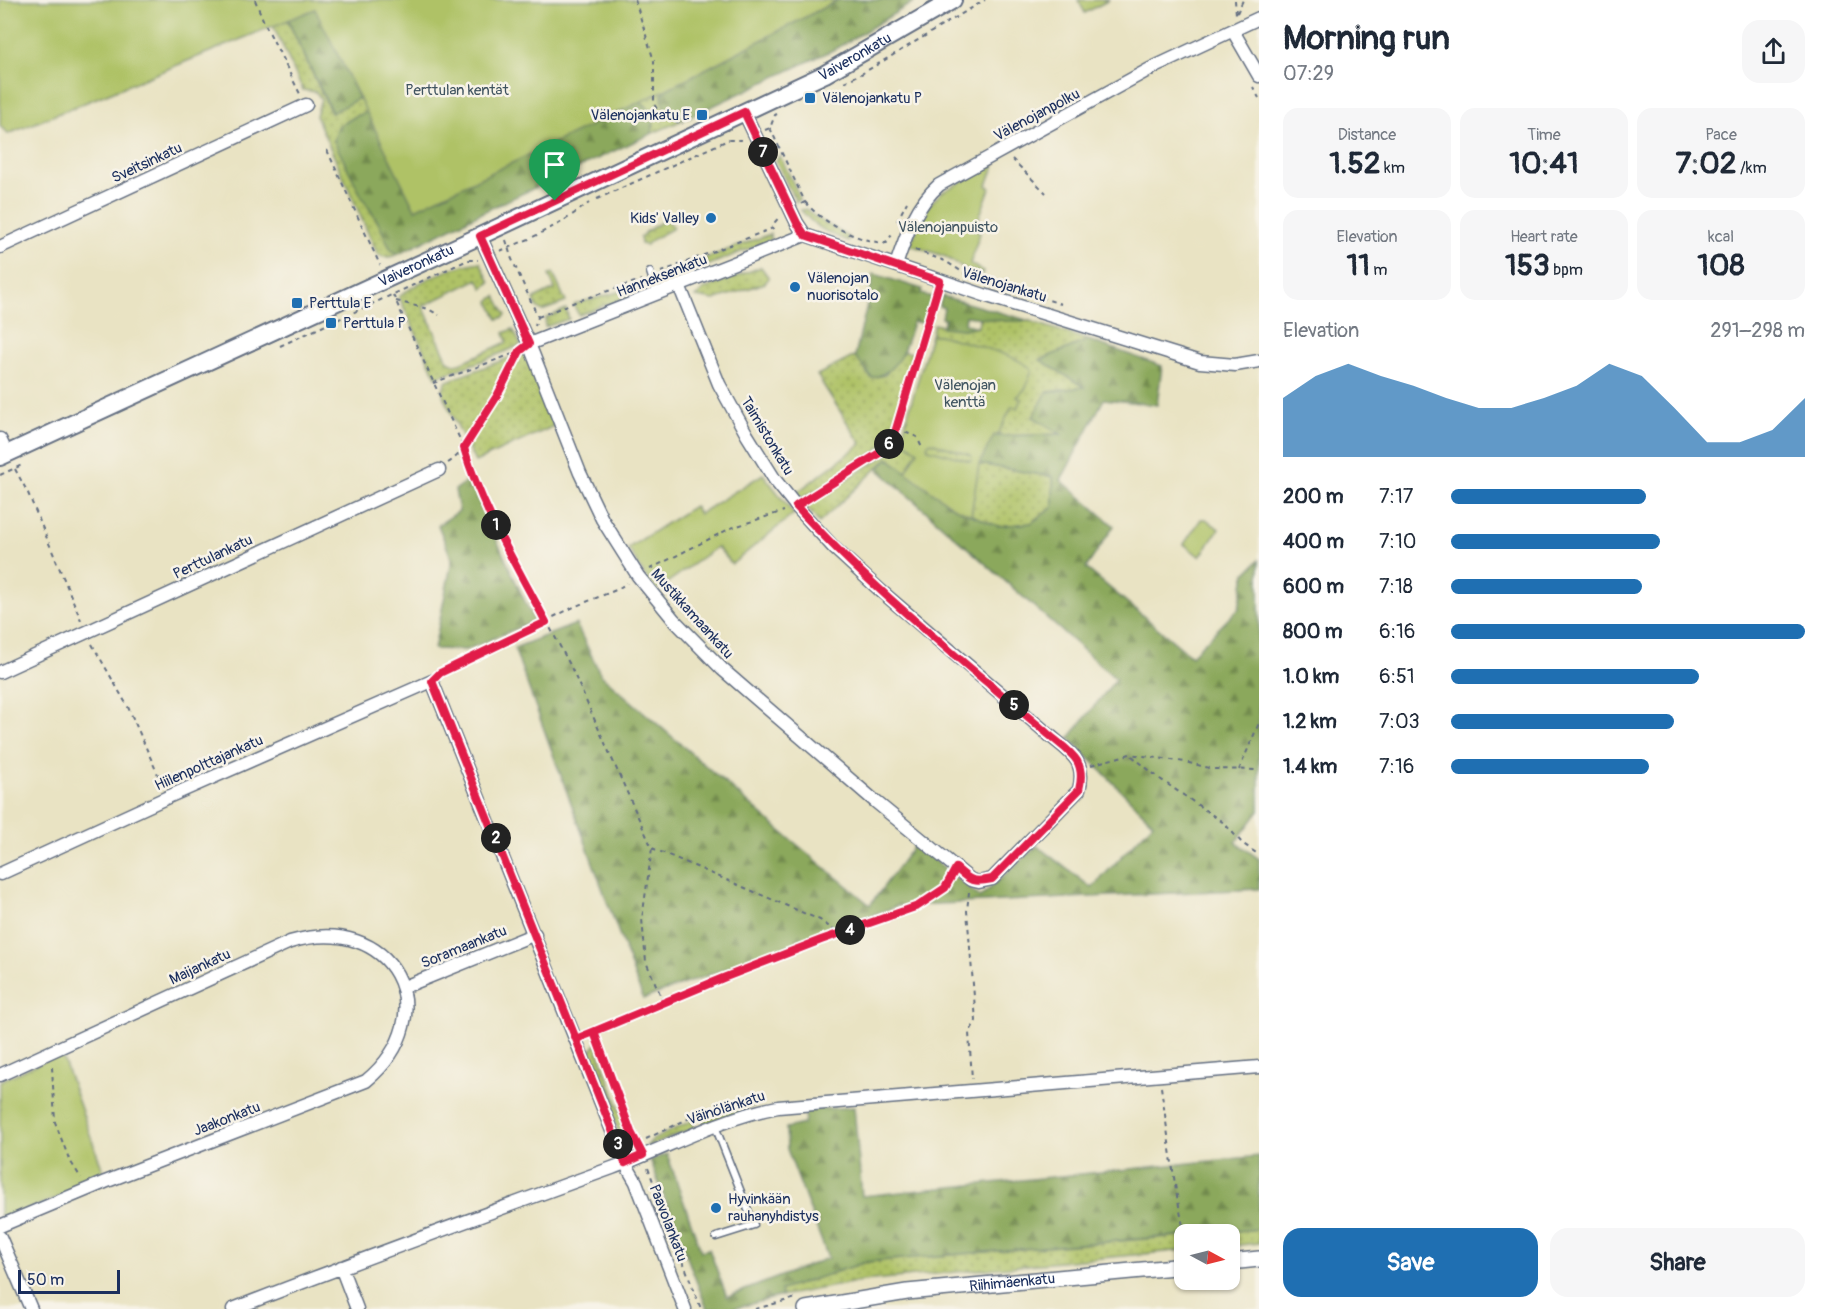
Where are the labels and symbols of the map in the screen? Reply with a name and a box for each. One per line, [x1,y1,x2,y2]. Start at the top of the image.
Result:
street label: Vaiveronkatu [815,28,895,85]
park label: Perttulan kentät [405,81,510,100]
street label: Välenojanpolku [991,84,1083,146]
place label: Välenojankatu P [822,89,922,108]
marker: Välenojankatu P [803,91,817,105]
place label: Välenojankatu E [590,106,690,125]
marker: Välenojankatu E [695,108,709,122]
pin: 7 [748,137,778,167]
street label: Sveitsinkatu [109,138,185,188]
pin [529,139,580,201]
place label: Kids' Valley [630,209,700,228]
marker: Kids' Valley [704,211,718,225]
park label: Välenojanpuisto [898,218,998,237]
street label: Vaiveronkatu [375,240,457,291]
street label: Hanneksenkatu [614,250,710,302]
street label: Välenojankatu [959,263,1049,307]
place label: Välenojan nuorisotalo [807,269,879,305]
marker: Välenojan nuorisotalo [788,280,802,294]
place label: Perttula E [309,294,371,313]
marker: Perttula E [290,296,304,310]
place label: Perttula P [343,314,406,333]
marker: Perttula P [324,316,338,330]
park label: Välenojan kenttä [934,376,996,412]
street label: Taimistonkatu [736,393,798,479]
pin: 6 [874,429,904,459]
pin: 1 [481,510,511,540]
street label: Perttulankatu [170,530,256,584]
street label: Mustikkamaankatu [646,565,738,663]
pin: 5 [999,690,1029,720]
street label: Hiilenpolttajankatu [152,731,266,795]
pin: 2 [481,823,511,853]
pin: 4 [835,915,865,945]
street label: Soramaankatu [418,921,510,973]
street label: Maijankatu [166,945,234,989]
street label: Väinölänkatu [685,1086,767,1130]
street label: Jaakonkatu [191,1098,263,1140]
pin: 3 [603,1129,633,1159]
street label: Paavolankatu [645,1182,691,1264]
place label: Hyvinkään rauhanyhdistys [728,1190,819,1226]
marker: Hyvinkään rauhanyhdistys [709,1201,723,1215]
north arrow [1174,1224,1240,1290]
scale bar [18,1267,120,1294]
street label: Riihimäenkatu [968,1269,1056,1296]

